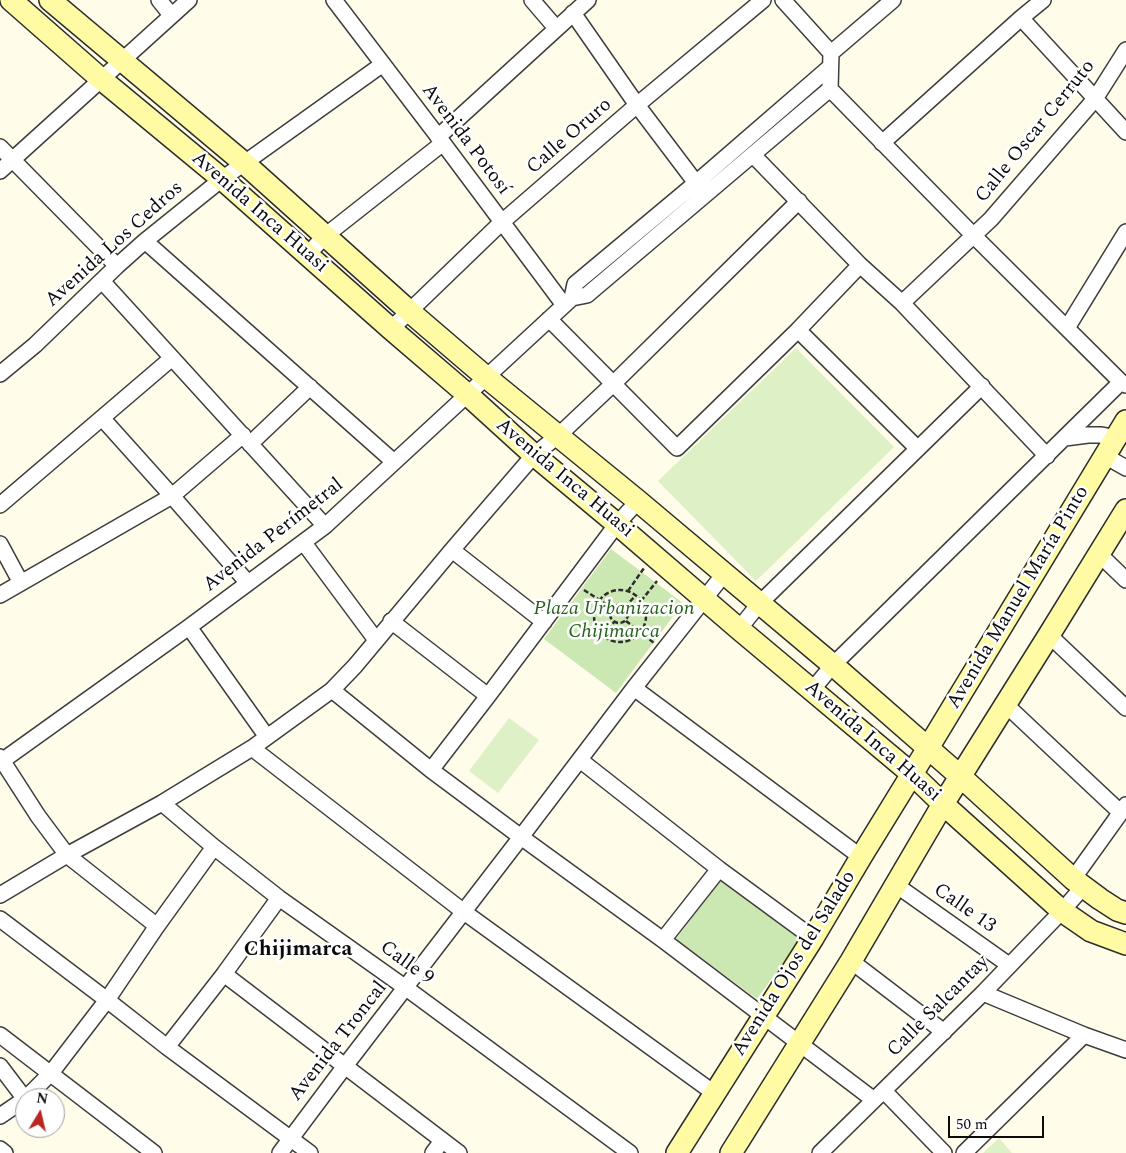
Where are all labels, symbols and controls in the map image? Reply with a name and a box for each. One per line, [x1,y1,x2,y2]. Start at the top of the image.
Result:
street label: Calle Oscar Cerruto [971,56,1101,208]
street label: Avenida Potosí [415,80,515,200]
street label: Calle Oruro [523,94,617,180]
street label: Avenida Inca Huasi [186,147,332,279]
street label: Avenida Los Cedros [41,177,189,313]
street label: Avenida Inca Huasi [490,414,638,544]
street label: Avenida Perímetral [199,474,349,598]
street label: Avenida Manuel María Pinto [943,482,1095,714]
park label: Plaza Urbanizacion Chijimarca [534,598,694,645]
street label: Avenida Inca Huasi [799,676,945,808]
street label: Avenida Ojos del Salado [728,867,862,1061]
street label: Calle 13 [928,879,1000,939]
street label: Calle 9 [374,936,438,992]
district label: Chijimarca [244,938,352,964]
street label: Calle Salcantay [883,951,995,1063]
street label: Avenida Troncal [285,977,393,1107]
text: N [35,1087,50,1110]
north arrow [15,1088,65,1138]
scale bar [951,1106,1047,1138]
text: 50 m [956,1113,988,1136]

